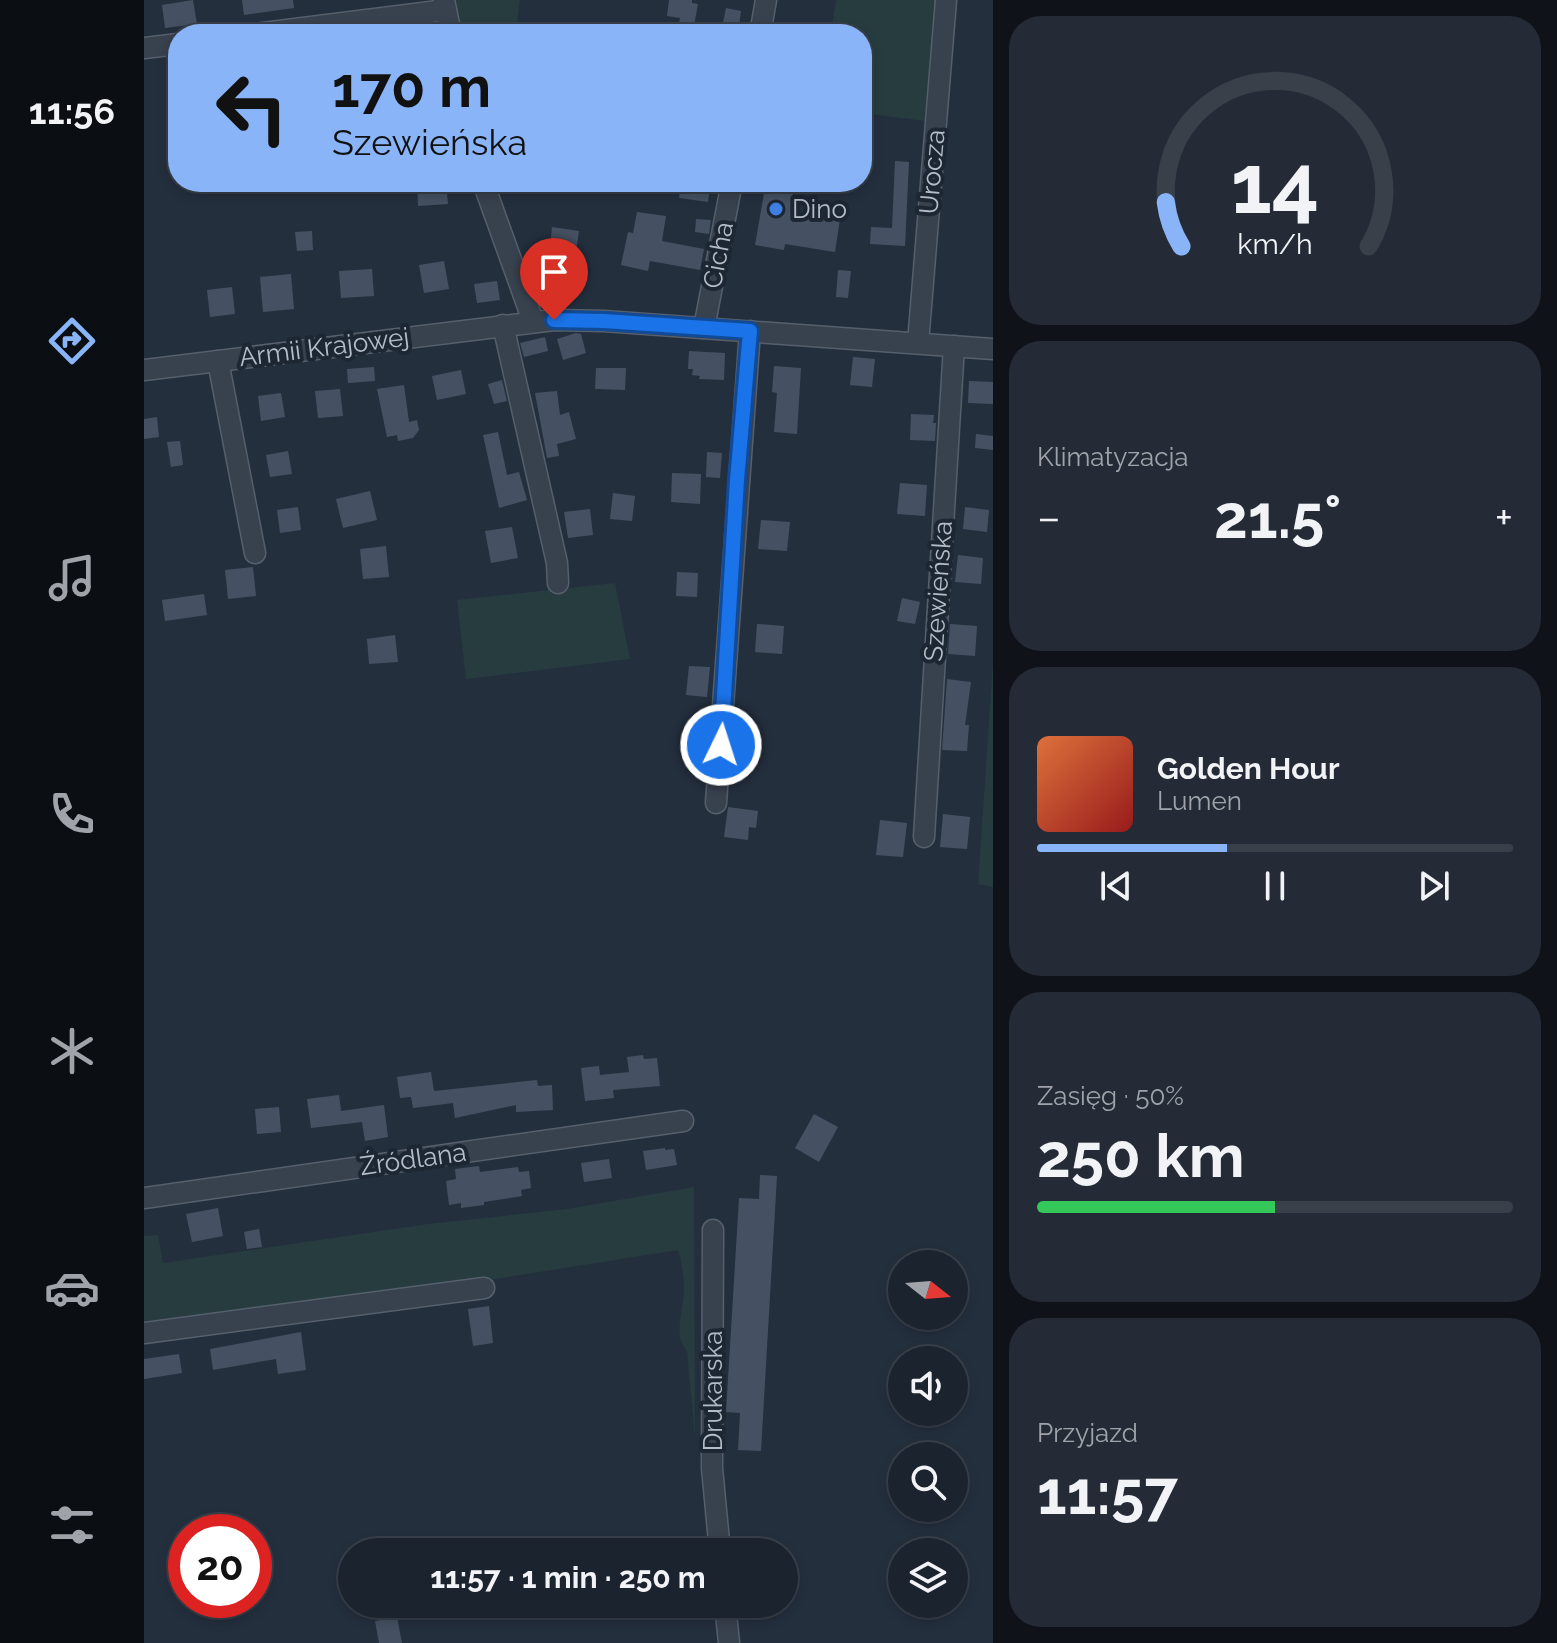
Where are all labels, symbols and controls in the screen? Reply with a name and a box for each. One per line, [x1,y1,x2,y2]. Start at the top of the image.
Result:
text: 170 m [332,54,491,120]
icon: left [200,56,304,160]
text: 11:56 [29,90,115,132]
text: Szewieńska [332,121,527,163]
street label: Urocza [913,128,951,216]
text: 14 [1231,134,1319,231]
place label: Dino [792,194,847,224]
marker: Dino [767,200,785,218]
street label: Cicha [697,219,739,291]
text: km/h [1237,227,1313,261]
pin [520,238,588,320]
icon: arrive [532,250,576,294]
icon: directions [44,313,100,369]
street label: Armii Krajowej [237,322,411,372]
text: Klimatyzacja [1037,442,1188,472]
text: 21.5° [1214,482,1341,552]
text: − [1037,492,1061,543]
text: + [1495,492,1513,543]
street label: Szewieńska [918,520,958,662]
icon: music [44,550,100,606]
position arrow [679,703,763,787]
text: Golden Hour [1157,751,1340,786]
icon: phone [44,786,100,842]
text: Lumen [1157,786,1242,816]
icon: previous [1094,864,1138,908]
icon: pause [1253,864,1297,908]
icon: next [1412,864,1456,908]
icon: climate [44,1023,100,1079]
text: Zasięg · 50% [1037,1081,1184,1111]
text: 250 km [1037,1121,1245,1191]
street label: Źródlana [358,1137,468,1181]
north arrow [888,1250,968,1330]
map controls [888,1250,968,1618]
icon: car [44,1260,100,1316]
street label: Drukarska [698,1331,728,1451]
button: sound [888,1346,968,1426]
text: Przyjazd [1037,1418,1138,1448]
button: search [888,1442,968,1522]
text: 11:57 [1037,1458,1178,1528]
icon: filters [44,1497,100,1553]
speed limit sign: 20 [168,1514,272,1618]
button: layers [888,1538,968,1618]
text: 11:57 · 1 min · 250 m [430,1560,706,1595]

